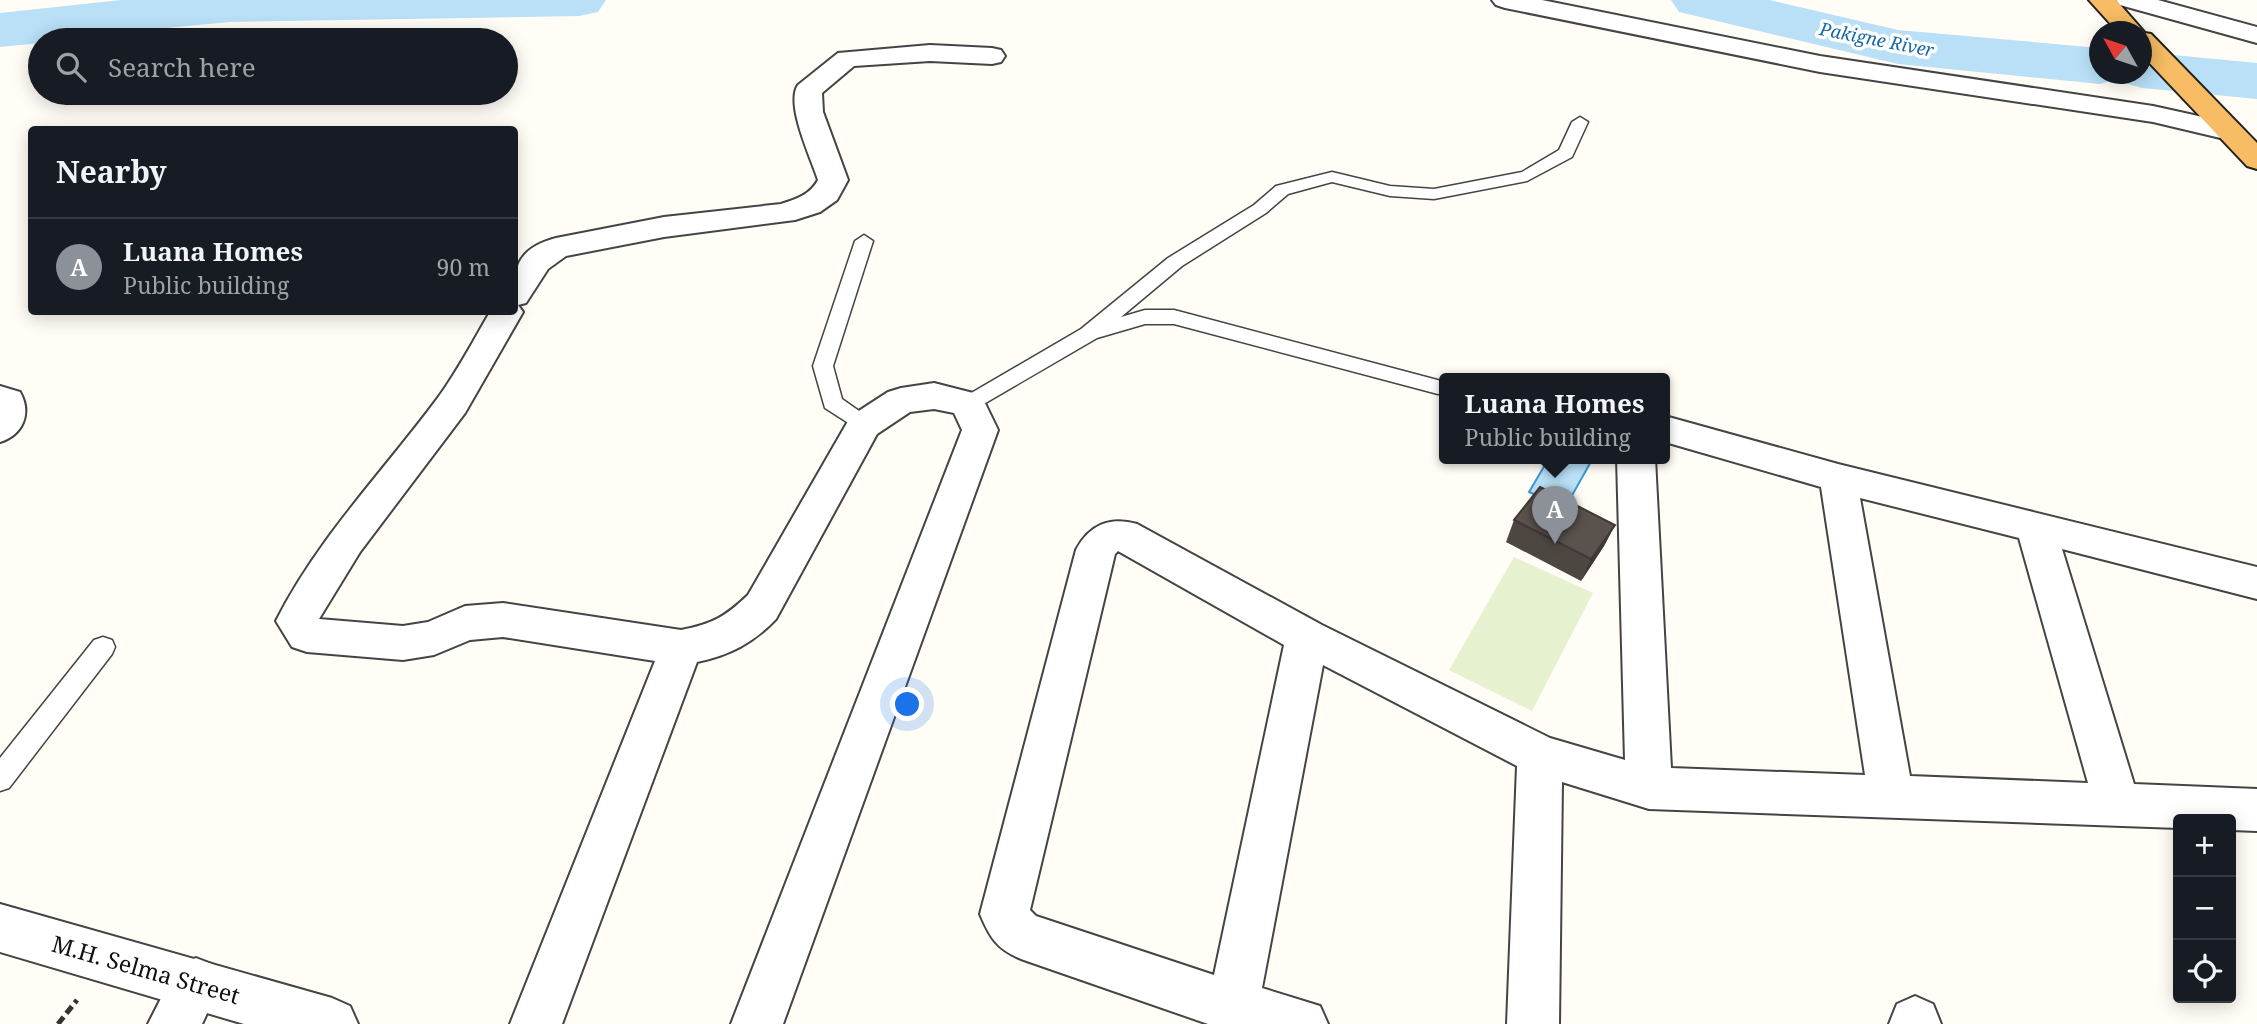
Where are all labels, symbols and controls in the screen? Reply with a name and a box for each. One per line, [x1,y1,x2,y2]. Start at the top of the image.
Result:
water label: Pakigne River [1817,16,1937,62]
north arrow [2089,21,2152,84]
search box [28,28,518,105]
icon: search [52,48,90,86]
text: Search here [108,49,256,85]
text: Nearby [56,151,167,192]
text: Luana Homes [123,233,303,269]
text: A [70,251,88,283]
text: 90 m [437,251,490,283]
text: Public building [123,269,289,301]
popup [1439,373,1670,464]
text: Luana Homes [1465,385,1644,421]
text: Public building [1465,421,1631,453]
pin: A [1532,486,1578,544]
your location [890,687,924,721]
map controls [2173,814,2236,1003]
button: + [2173,814,2236,877]
button: − [2173,877,2236,940]
street label: M.H. Selma Street [48,927,244,1011]
button: locate [2173,940,2236,1003]

